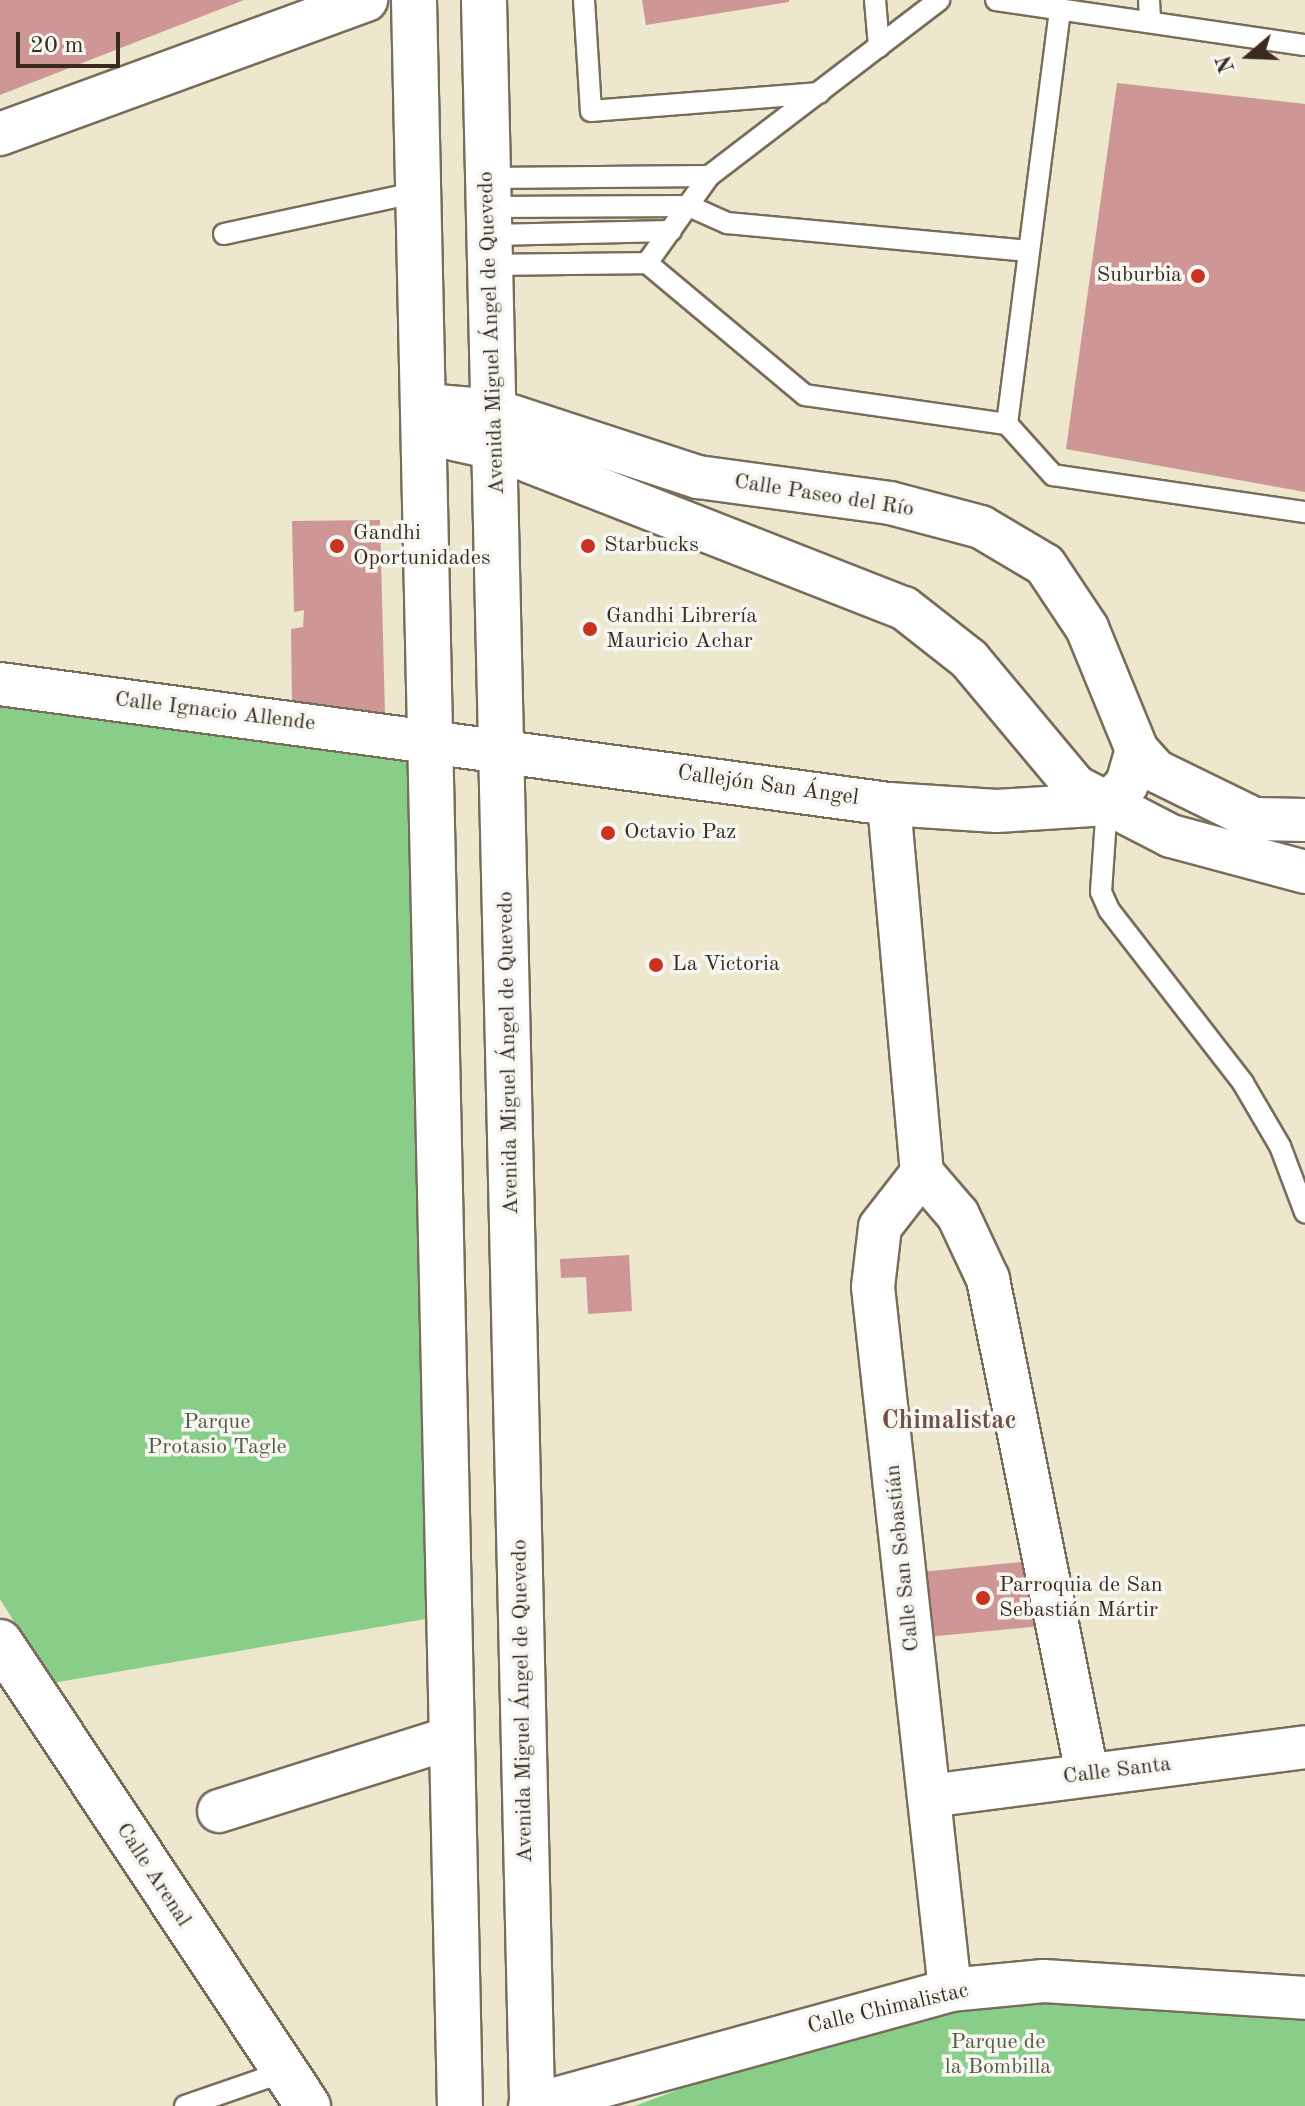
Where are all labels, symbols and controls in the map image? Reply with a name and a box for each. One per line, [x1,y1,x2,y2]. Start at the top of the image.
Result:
scale bar [20,16,124,66]
north arrow [1209,16,1289,96]
text: 20 m [30,34,84,58]
text: N [1213,52,1239,75]
street label: Avenida Miguel Ángel de Quevedo [473,171,511,495]
place label: Suburbia [1097,263,1182,289]
marker: Suburbia [1189,267,1207,285]
street label: Calle Paseo del Río [732,469,916,523]
place label: Gandhi Oportunidades [353,520,490,572]
place label: Starbucks [604,533,699,559]
marker: Gandhi Oportunidades [328,537,346,555]
marker: Starbucks [579,537,597,555]
place label: Gandhi Librería Mauricio Achar [606,603,757,654]
marker: Gandhi Librería Mauricio Achar [581,620,599,638]
street label: Calle Ignacio Allende [113,687,317,737]
street label: Callejón San Ángel [676,760,860,812]
place label: Octavio Paz [624,820,736,846]
marker: Octavio Paz [599,824,617,842]
street label: Avenida Miguel Ángel de Quevedo [493,891,525,1215]
place label: La Victoria [672,952,780,978]
marker: La Victoria [647,956,665,974]
district label: Chimalistac [881,1406,1017,1438]
park label: Parque Protasio Tagle [147,1409,287,1460]
street label: Calle San Sebastián [880,1463,926,1653]
street label: Avenida Miguel Ángel de Quevedo [507,1539,539,1863]
place label: Parroquia de San Sebastián Mártir [999,1572,1163,1624]
marker: Parroquia de San Sebastián Mártir [974,1589,992,1607]
street label: Calle Santa [1061,1751,1173,1791]
street label: Calle Arenal [110,1818,196,1932]
street label: Calle Chimalistac [805,1978,971,2040]
park label: Parque de la Bombilla [945,2029,1051,2080]

